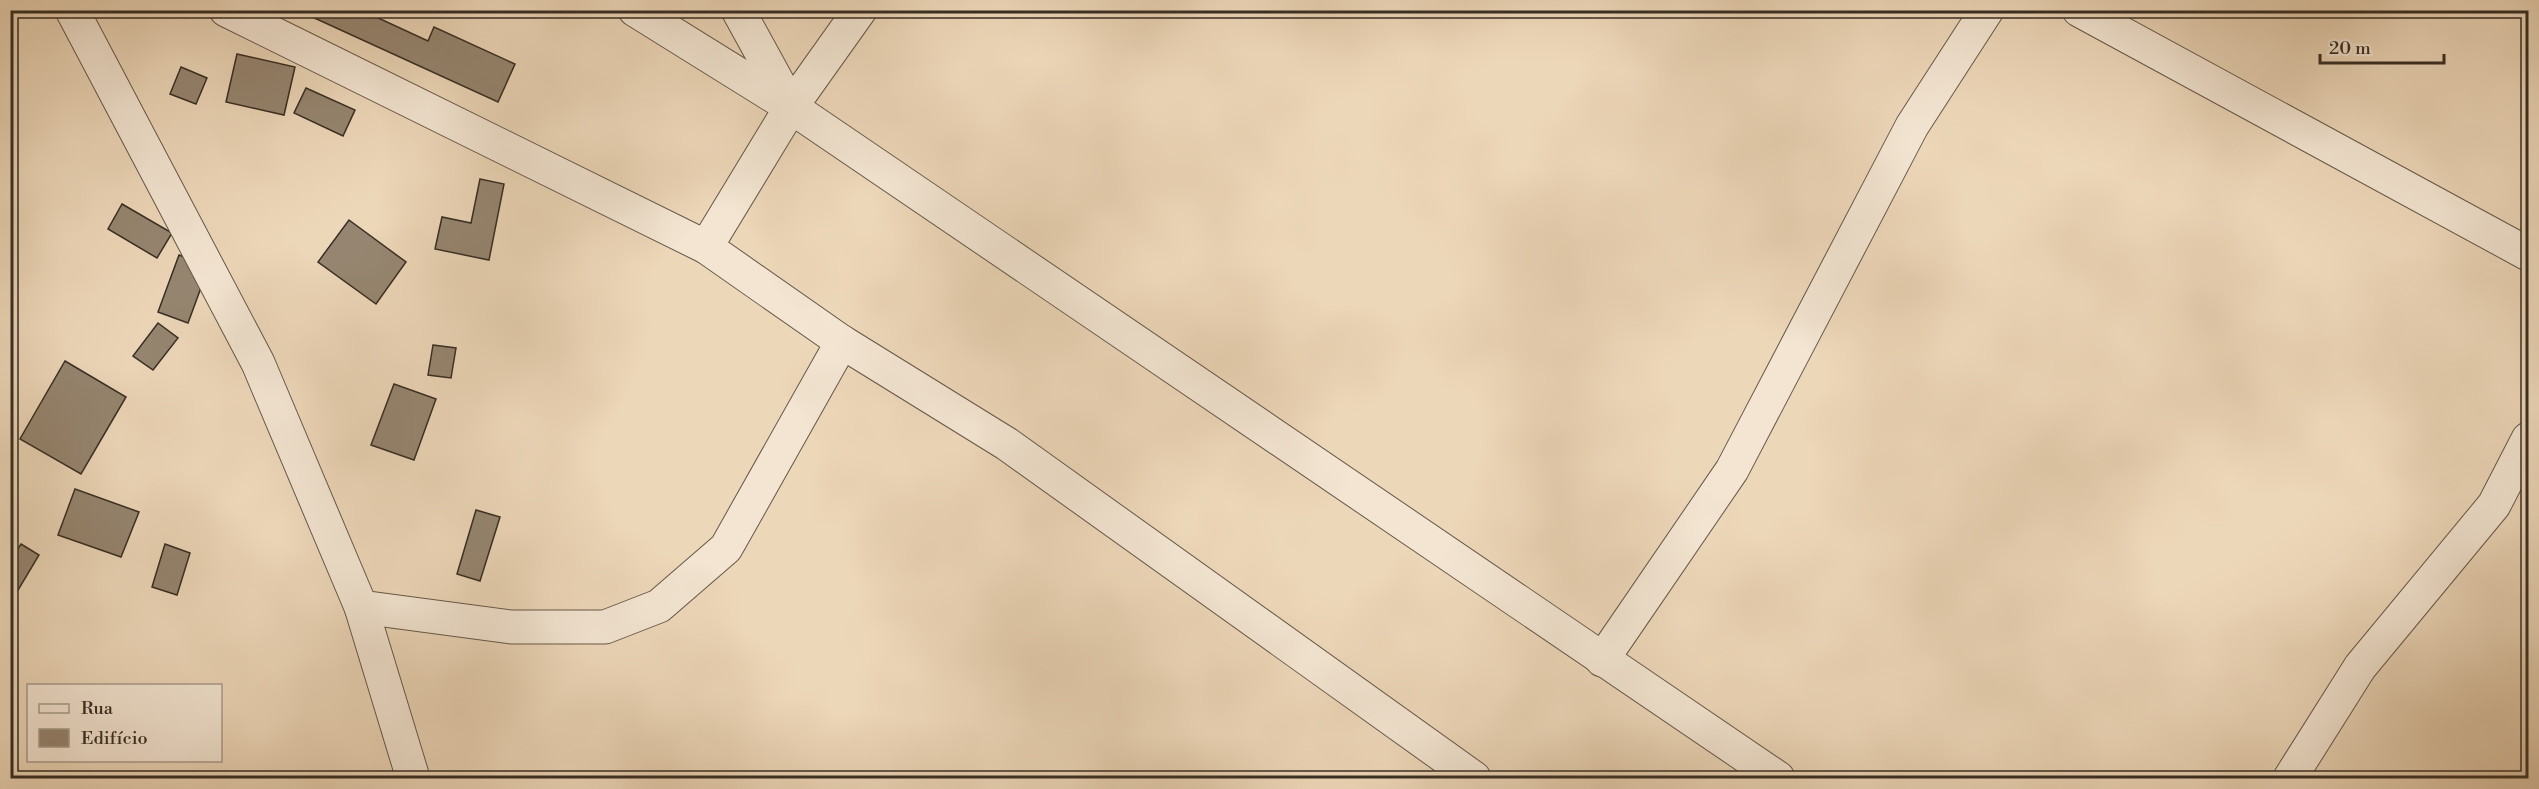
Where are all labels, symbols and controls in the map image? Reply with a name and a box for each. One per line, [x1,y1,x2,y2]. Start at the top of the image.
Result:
scale bar [2320,27,2444,65]
text: 20 m [2329,37,2371,60]
legend [27,684,222,762]
text: Rua [81,697,114,720]
text: Edifício [81,727,148,750]

